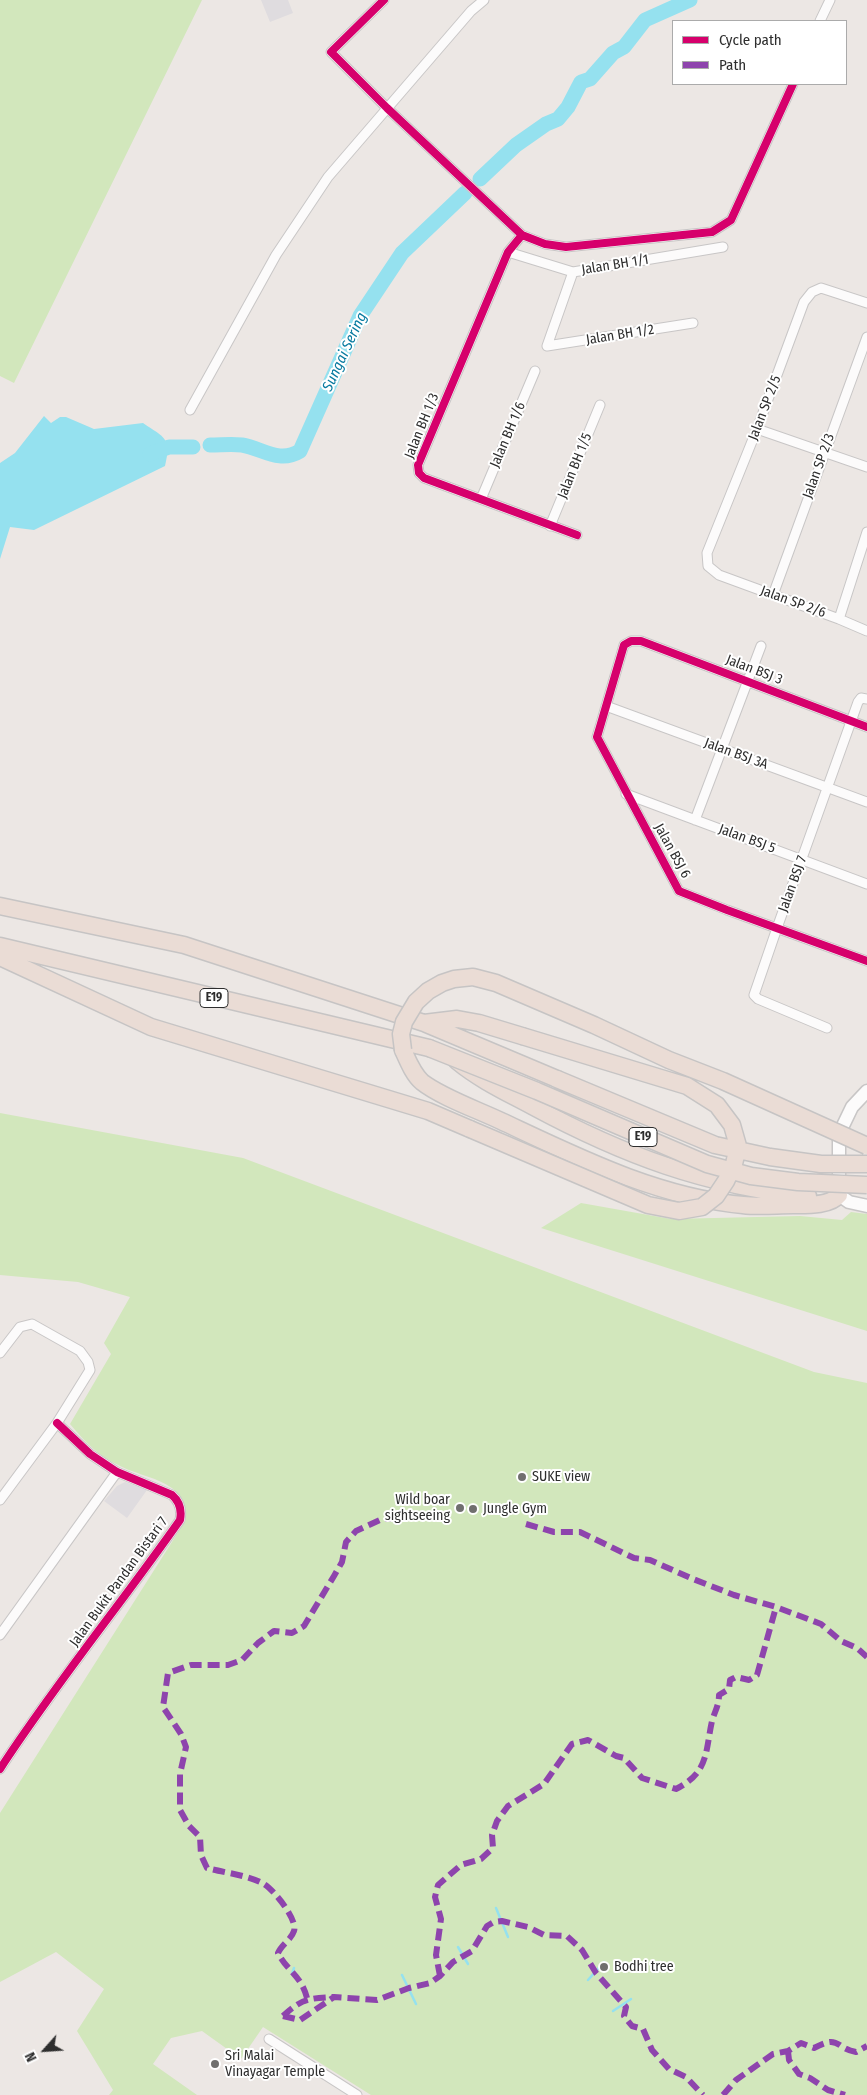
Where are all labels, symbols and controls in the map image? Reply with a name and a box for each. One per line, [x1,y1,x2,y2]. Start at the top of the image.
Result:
legend [672,20,847,85]
text: Cycle path [719,31,782,49]
text: Path [719,56,746,74]
street label: Jalan BH 1/1 [580,251,650,279]
water label: Sungai Sering [319,310,371,394]
street label: Jalan BH 1/2 [585,321,655,349]
street label: Jalan SP 2/5 [745,373,785,443]
street label: Jalan BH 1/3 [401,391,443,461]
street label: Jalan BH 1/6 [487,400,529,470]
street label: Jalan BH 1/5 [554,431,596,501]
street label: Jalan SP 2/3 [799,431,839,501]
street label: Jalan SP 2/6 [758,582,828,622]
street label: Jalan BSJ 3 [723,652,785,688]
street label: Jalan BSJ 3A [702,735,770,773]
street label: Jalan BSJ 6 [650,821,694,881]
street label: Jalan BSJ 5 [716,821,778,857]
street label: Jalan BSJ 7 [775,854,811,914]
road number: E19 [200,988,228,1008]
road number: E19 [629,1128,657,1146]
place label: SUKE view [532,1469,590,1485]
marker: SUKE view [516,1471,528,1483]
place label: Wild boar sightseeing [385,1492,450,1524]
place label: Jungle Gym [483,1501,547,1517]
marker: Wild boar sightseeing [454,1502,466,1514]
marker: Jungle Gym [467,1503,479,1515]
street label: Jalan Bukit Pandan Bistari 7 [66,1514,172,1650]
place label: Bodhi tree [614,1959,674,1975]
marker: Bodhi tree [598,1961,610,1973]
north arrow [20,2025,70,2075]
place label: Sri Malai Vinayagar Temple [225,2048,325,2080]
text: N [22,2049,41,2064]
marker: Sri Malai Vinayagar Temple [209,2058,221,2070]

